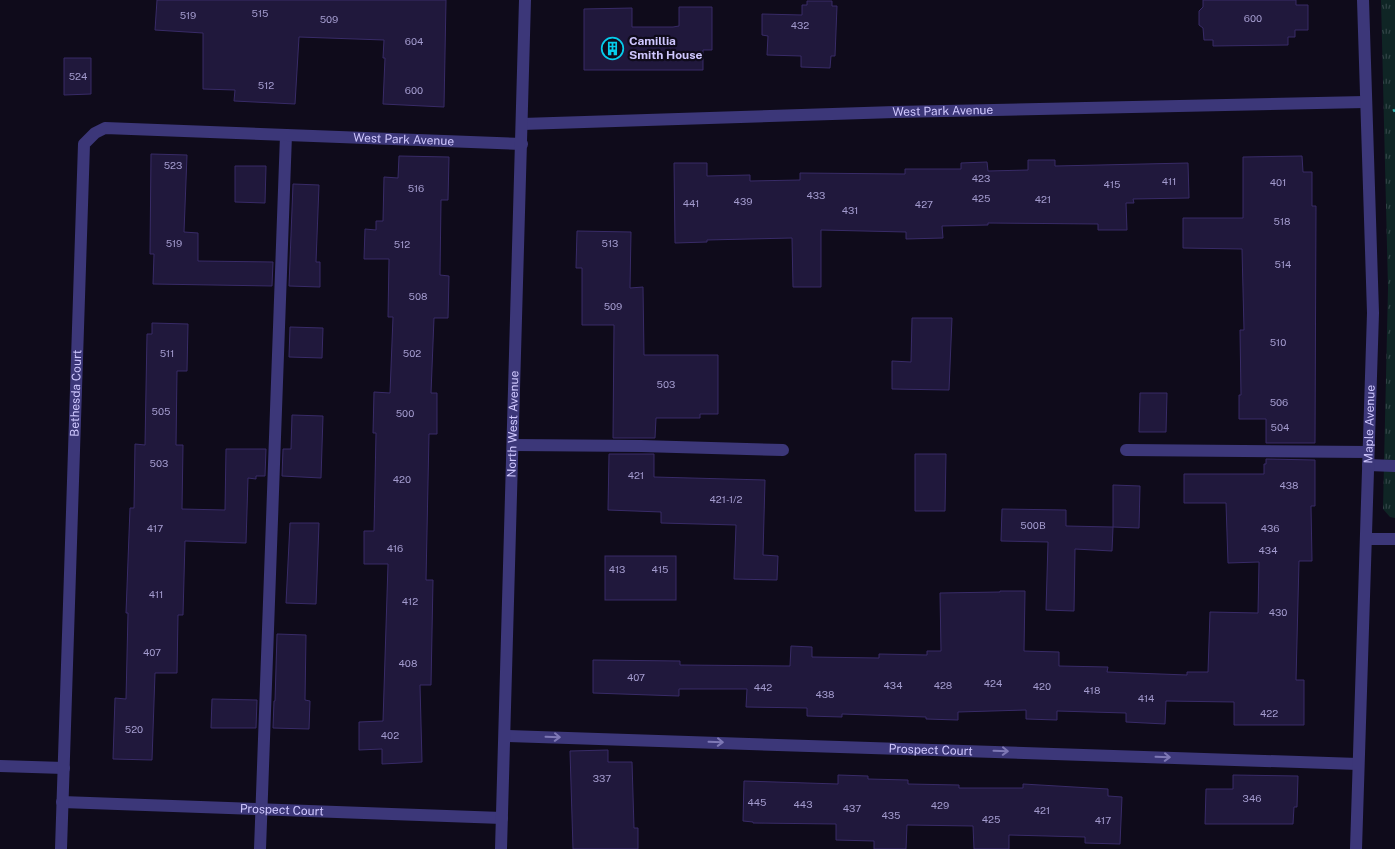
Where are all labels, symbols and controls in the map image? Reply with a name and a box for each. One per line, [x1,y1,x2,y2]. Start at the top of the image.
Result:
house number: 515 [252,7,268,19]
house number: 519 [180,9,196,21]
house number: 600 [1244,12,1262,24]
house number: 509 [320,13,338,25]
house number: 432 [791,19,809,31]
place label: Camillia Smith House [629,34,702,62]
house number: 604 [405,35,423,47]
building icon: Camillia Smith House [601,36,625,60]
house number: 524 [69,70,87,82]
house number: 512 [258,79,274,91]
house number: 600 [405,84,423,96]
street label: West Park Avenue [892,103,994,119]
street label: West Park Avenue [353,131,455,148]
house number: 523 [164,159,182,171]
house number: 423 [972,172,990,184]
house number: 411 [1162,175,1176,187]
house number: 401 [1270,176,1286,188]
house number: 415 [1104,178,1120,190]
house number: 516 [408,182,424,194]
house number: 433 [807,189,825,201]
house number: 425 [972,192,990,204]
house number: 421 [1035,193,1051,205]
house number: 439 [734,195,752,207]
house number: 441 [683,197,699,209]
house number: 427 [915,198,933,210]
house number: 431 [842,204,858,216]
house number: 518 [1274,215,1290,227]
house number: 519 [166,237,182,249]
house number: 513 [602,237,618,249]
house number: 512 [394,238,410,250]
house number: 514 [1275,258,1291,270]
house number: 508 [409,290,427,302]
house number: 509 [604,300,622,312]
house number: 510 [1270,336,1286,348]
house number: 511 [160,347,174,359]
house number: 502 [403,347,421,359]
street label: Bethesda Court [67,349,84,437]
street label: North West Avenue [505,370,522,478]
house number: 503 [657,378,675,390]
street label: Maple Avenue [1361,384,1378,464]
house number: 506 [1270,396,1288,408]
house number: 505 [152,405,170,417]
house number: 500 [396,407,414,419]
house number: 504 [1271,421,1289,433]
house number: 503 [150,457,168,469]
house number: 421 [628,469,644,481]
house number: 420 [393,473,411,485]
house number: 438 [1280,479,1299,491]
house number: 421-1/2 [710,493,742,505]
house number: 500B [1020,519,1046,531]
house number: 417 [147,522,163,534]
house number: 436 [1261,522,1279,534]
house number: 416 [387,542,403,554]
house number: 434 [1259,544,1277,556]
house number: 413 [609,563,625,575]
house number: 415 [652,563,668,575]
house number: 411 [149,588,163,600]
house number: 412 [402,595,418,607]
house number: 430 [1269,606,1287,618]
house number: 407 [143,646,161,658]
house number: 408 [399,657,417,669]
house number: 407 [627,671,645,683]
house number: 424 [984,677,1002,689]
house number: 434 [884,679,902,691]
house number: 428 [934,679,952,691]
house number: 420 [1033,680,1051,692]
house number: 442 [754,681,772,693]
house number: 418 [1084,684,1100,696]
house number: 438 [816,688,835,700]
house number: 414 [1138,692,1154,704]
house number: 422 [1260,707,1278,719]
house number: 520 [125,723,143,735]
house number: 402 [381,729,399,741]
one-way arrow [545,733,561,742]
one-way arrow [707,738,723,747]
street label: Prospect Court [888,742,973,758]
one-way arrow [992,747,1008,756]
one-way arrow [1154,752,1171,762]
house number: 337 [593,772,611,784]
house number: 346 [1243,792,1261,804]
house number: 445 [748,796,766,808]
house number: 443 [794,798,812,810]
house number: 429 [931,799,949,811]
street label: Prospect Court [240,801,324,819]
house number: 437 [843,802,861,814]
house number: 421 [1034,804,1050,816]
house number: 435 [882,809,901,821]
house number: 425 [982,813,1000,825]
house number: 417 [1095,814,1111,826]

